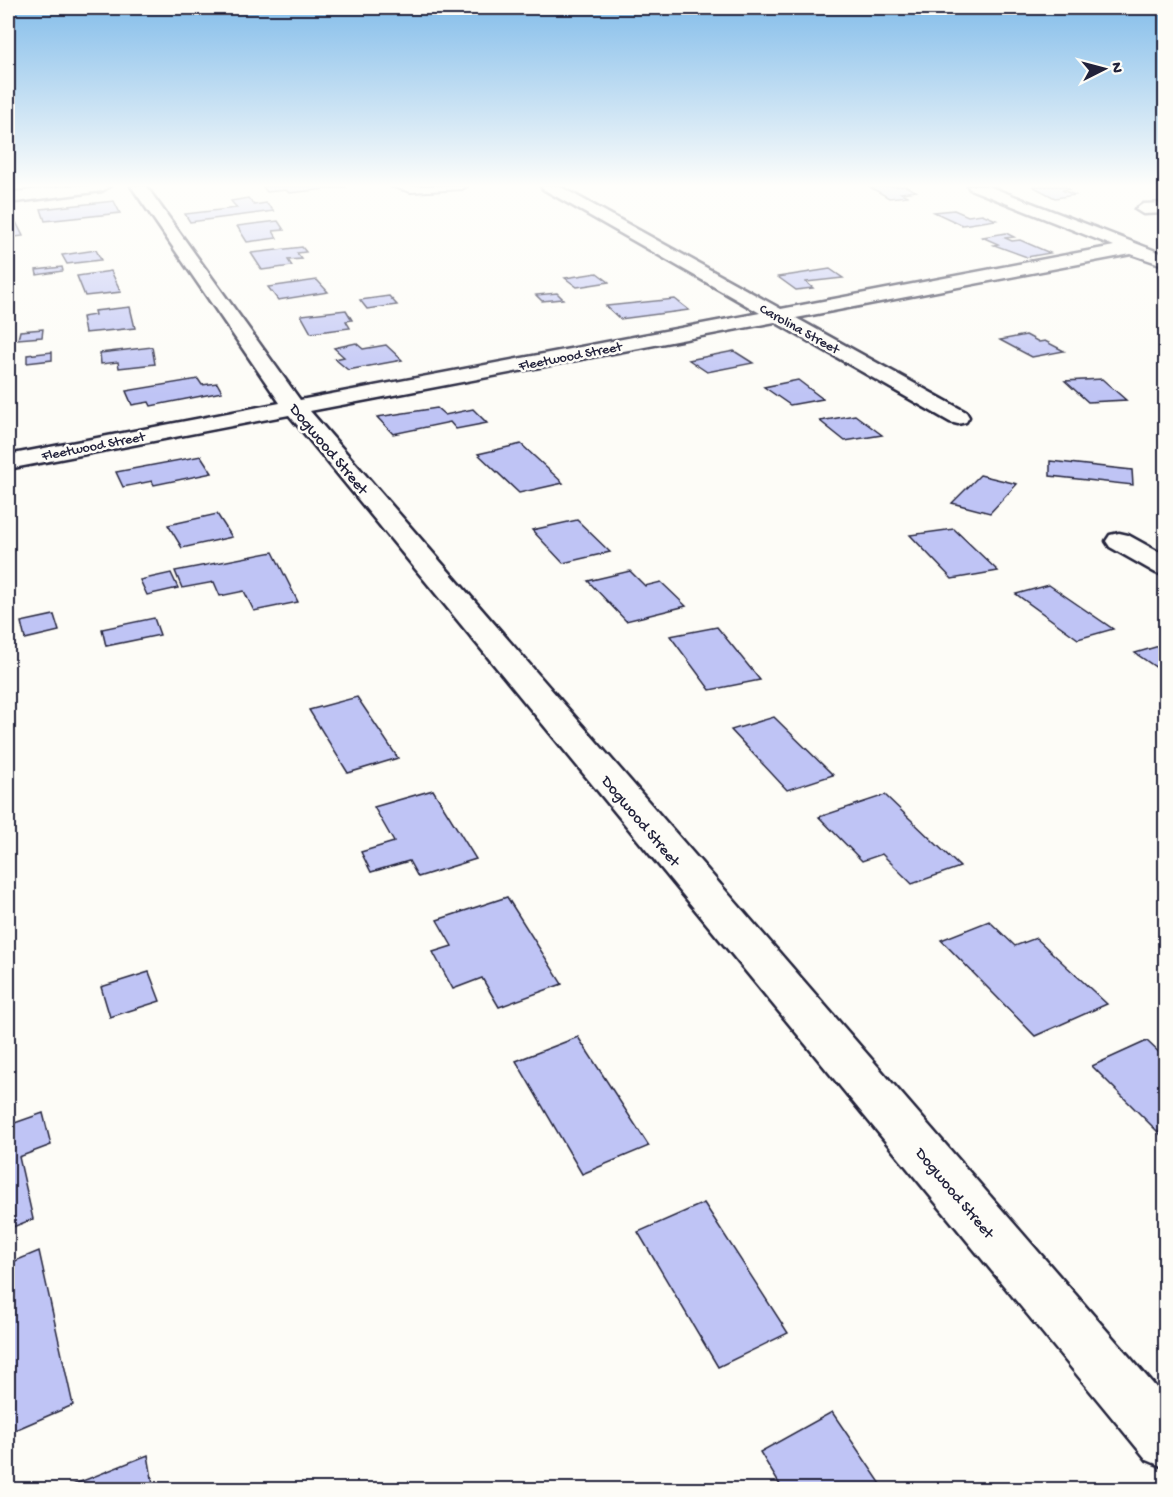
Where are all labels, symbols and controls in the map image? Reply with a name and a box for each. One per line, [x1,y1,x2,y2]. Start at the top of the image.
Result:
north arrow [1074,39,1134,99]
text: N [1105,62,1125,75]
street label: Carolina Street [756,301,843,360]
street label: Fleetwood Street [517,339,625,376]
street label: Dogwood Street [283,400,372,501]
street label: Fleetwood Street [40,429,148,466]
street label: Dogwood Street [595,772,684,873]
street label: Dogwood Street [909,1144,998,1245]

